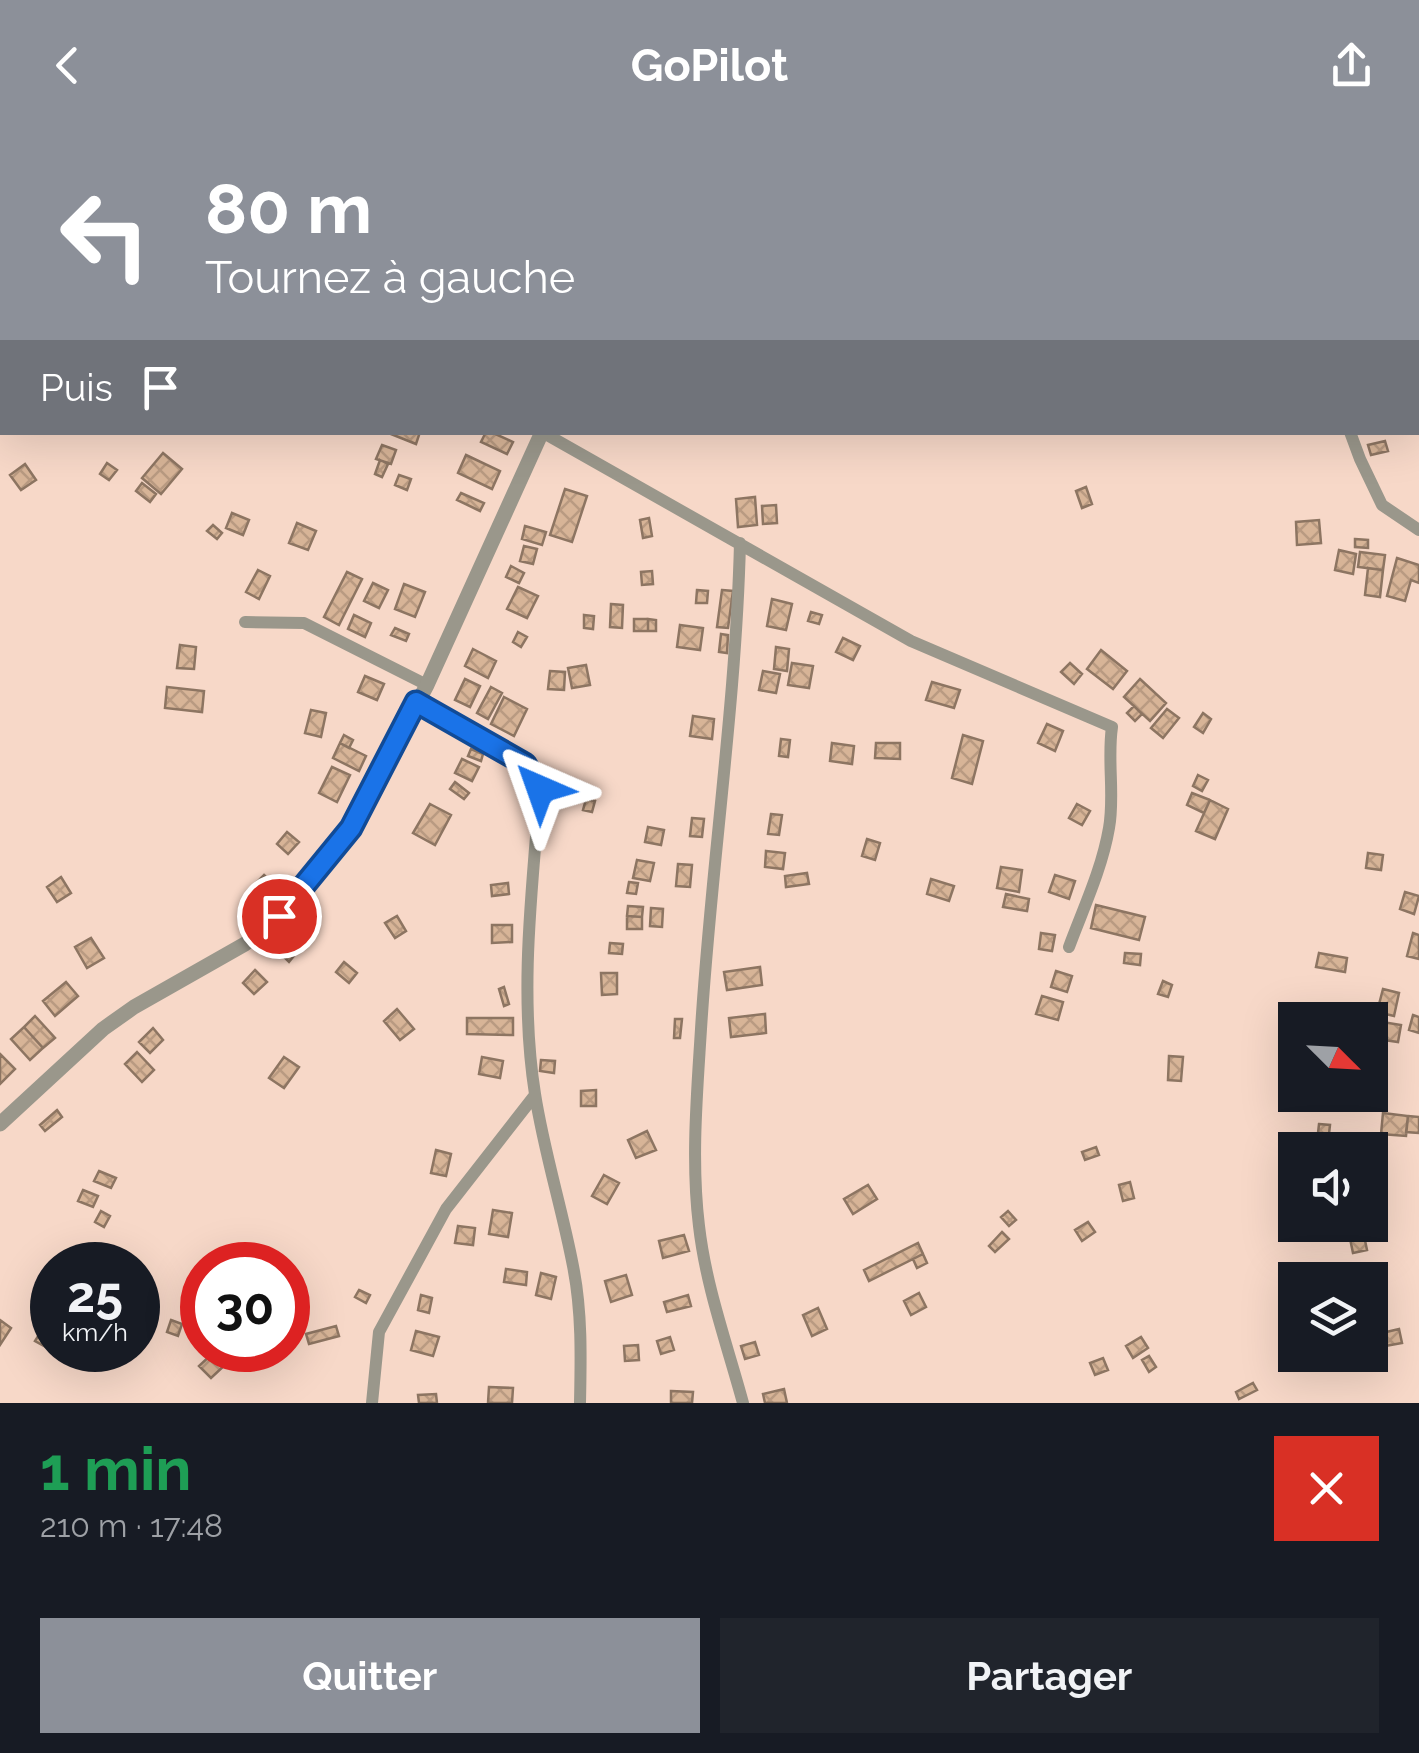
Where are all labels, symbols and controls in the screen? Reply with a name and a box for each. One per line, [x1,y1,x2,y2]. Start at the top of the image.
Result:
icon: back [40,38,95,93]
icon: share [1324,38,1379,93]
text: GoPilot [631,39,788,92]
text: 80 m [205,167,372,249]
icon: left [40,170,170,300]
text: Tournez à gauche [205,251,575,304]
icon: arrive [133,360,188,415]
text: Puis [40,365,113,410]
position arrow [488,737,592,841]
pin [237,874,322,959]
icon: arrive [252,889,307,944]
north arrow [1278,1002,1388,1112]
map controls [1278,1002,1388,1372]
button: sound [1278,1132,1388,1242]
speed limit sign: 30 [180,1242,310,1372]
button: layers [1278,1262,1388,1372]
text: 25 [67,1265,123,1324]
text: km/h [62,1317,128,1347]
text: 1 min [40,1434,191,1504]
button: close [1274,1436,1379,1541]
text: 210 m · 17:48 [40,1507,223,1544]
button: Quitter [40,1618,700,1733]
button: Partager [720,1618,1379,1733]

